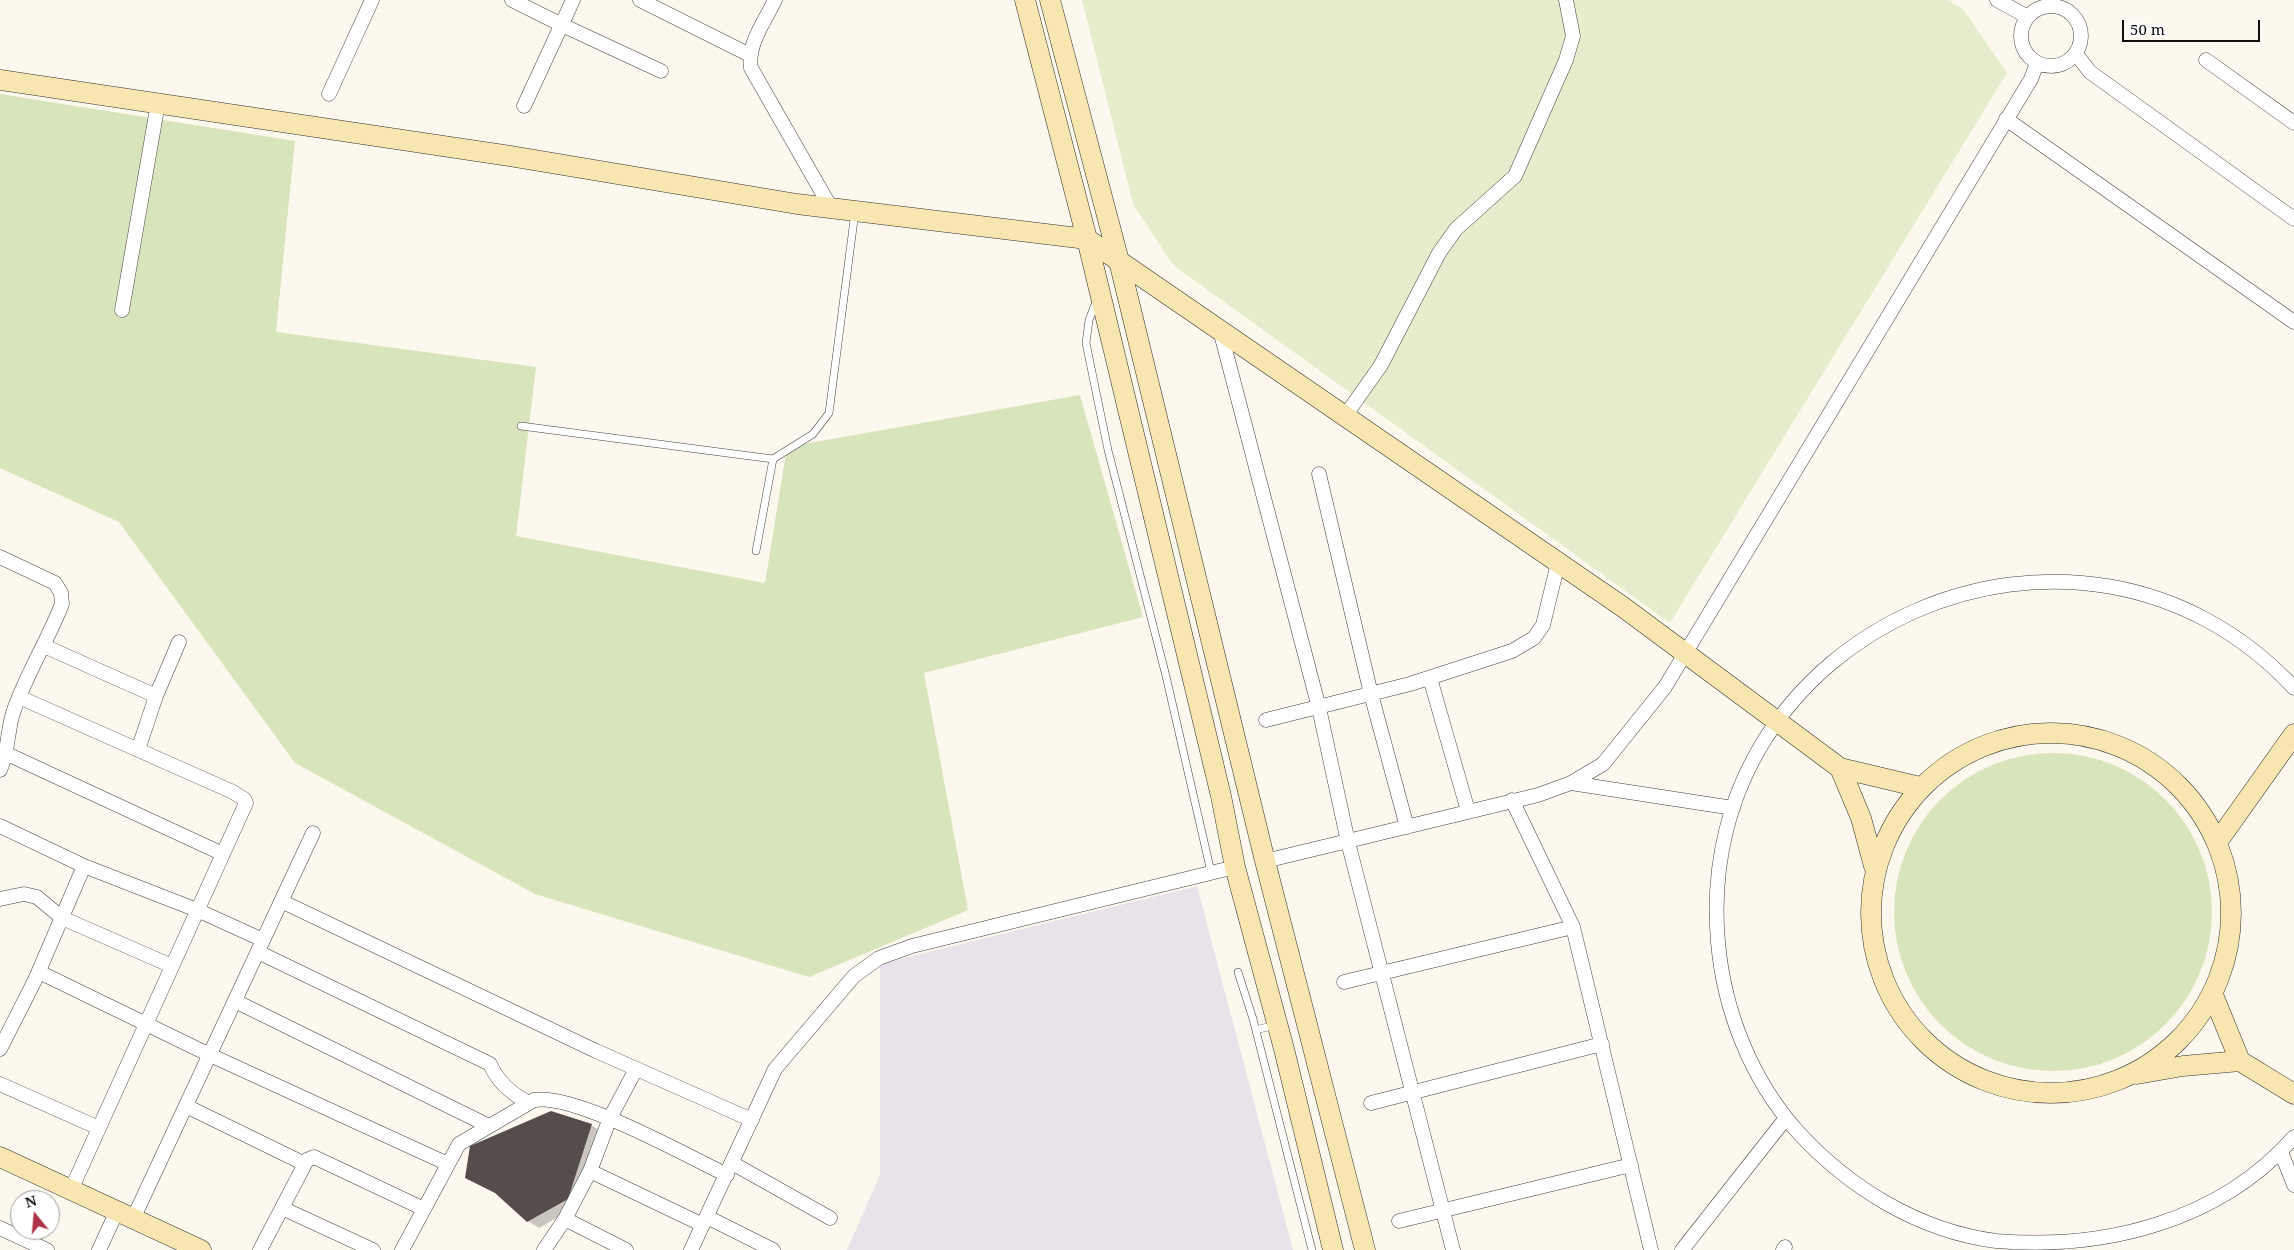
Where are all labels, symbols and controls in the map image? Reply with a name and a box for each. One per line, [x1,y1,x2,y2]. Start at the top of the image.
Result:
scale bar [2124,10,2262,42]
text: 50 m [2130,19,2165,39]
north arrow [10,1190,60,1240]
text: N [23,1190,39,1212]

